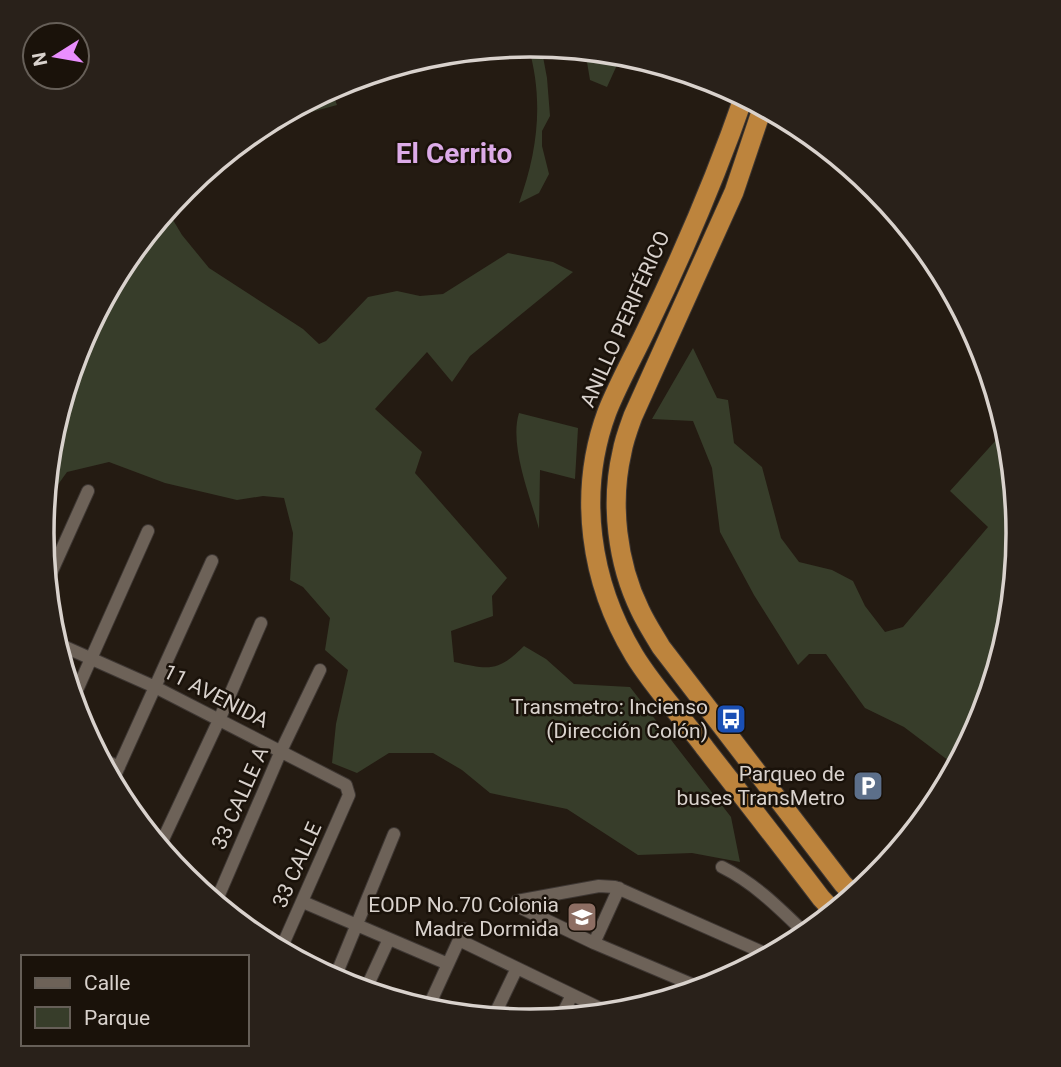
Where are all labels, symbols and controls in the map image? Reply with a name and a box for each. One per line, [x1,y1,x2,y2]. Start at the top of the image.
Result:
north arrow [21,21,91,91]
text: N [27,50,52,68]
district label: El Cerrito [396,137,512,170]
street label: ANILLO PERIFÉRICO [575,227,675,411]
street label: 11 AVENIDA [159,659,273,733]
place label: Transmetro: Incienso (Dirección Colón) [511,695,708,743]
bus stop icon: Transmetro: Incienso (Dirección Colón) [714,702,748,736]
street label: 33 CALLE A [207,743,273,853]
place label: Parqueo de buses TransMetro [676,762,845,810]
parking icon: Parqueo de buses TransMetro [851,769,885,803]
street label: 33 CALLE [268,819,326,911]
place label: EODP No.70 Colonia Madre Dormida [368,893,559,941]
school or university icon: EODP No.70 Colonia Madre Dormida [565,900,599,934]
legend [21,955,248,1046]
text: Calle [84,971,130,995]
text: Parque [84,1006,150,1030]

